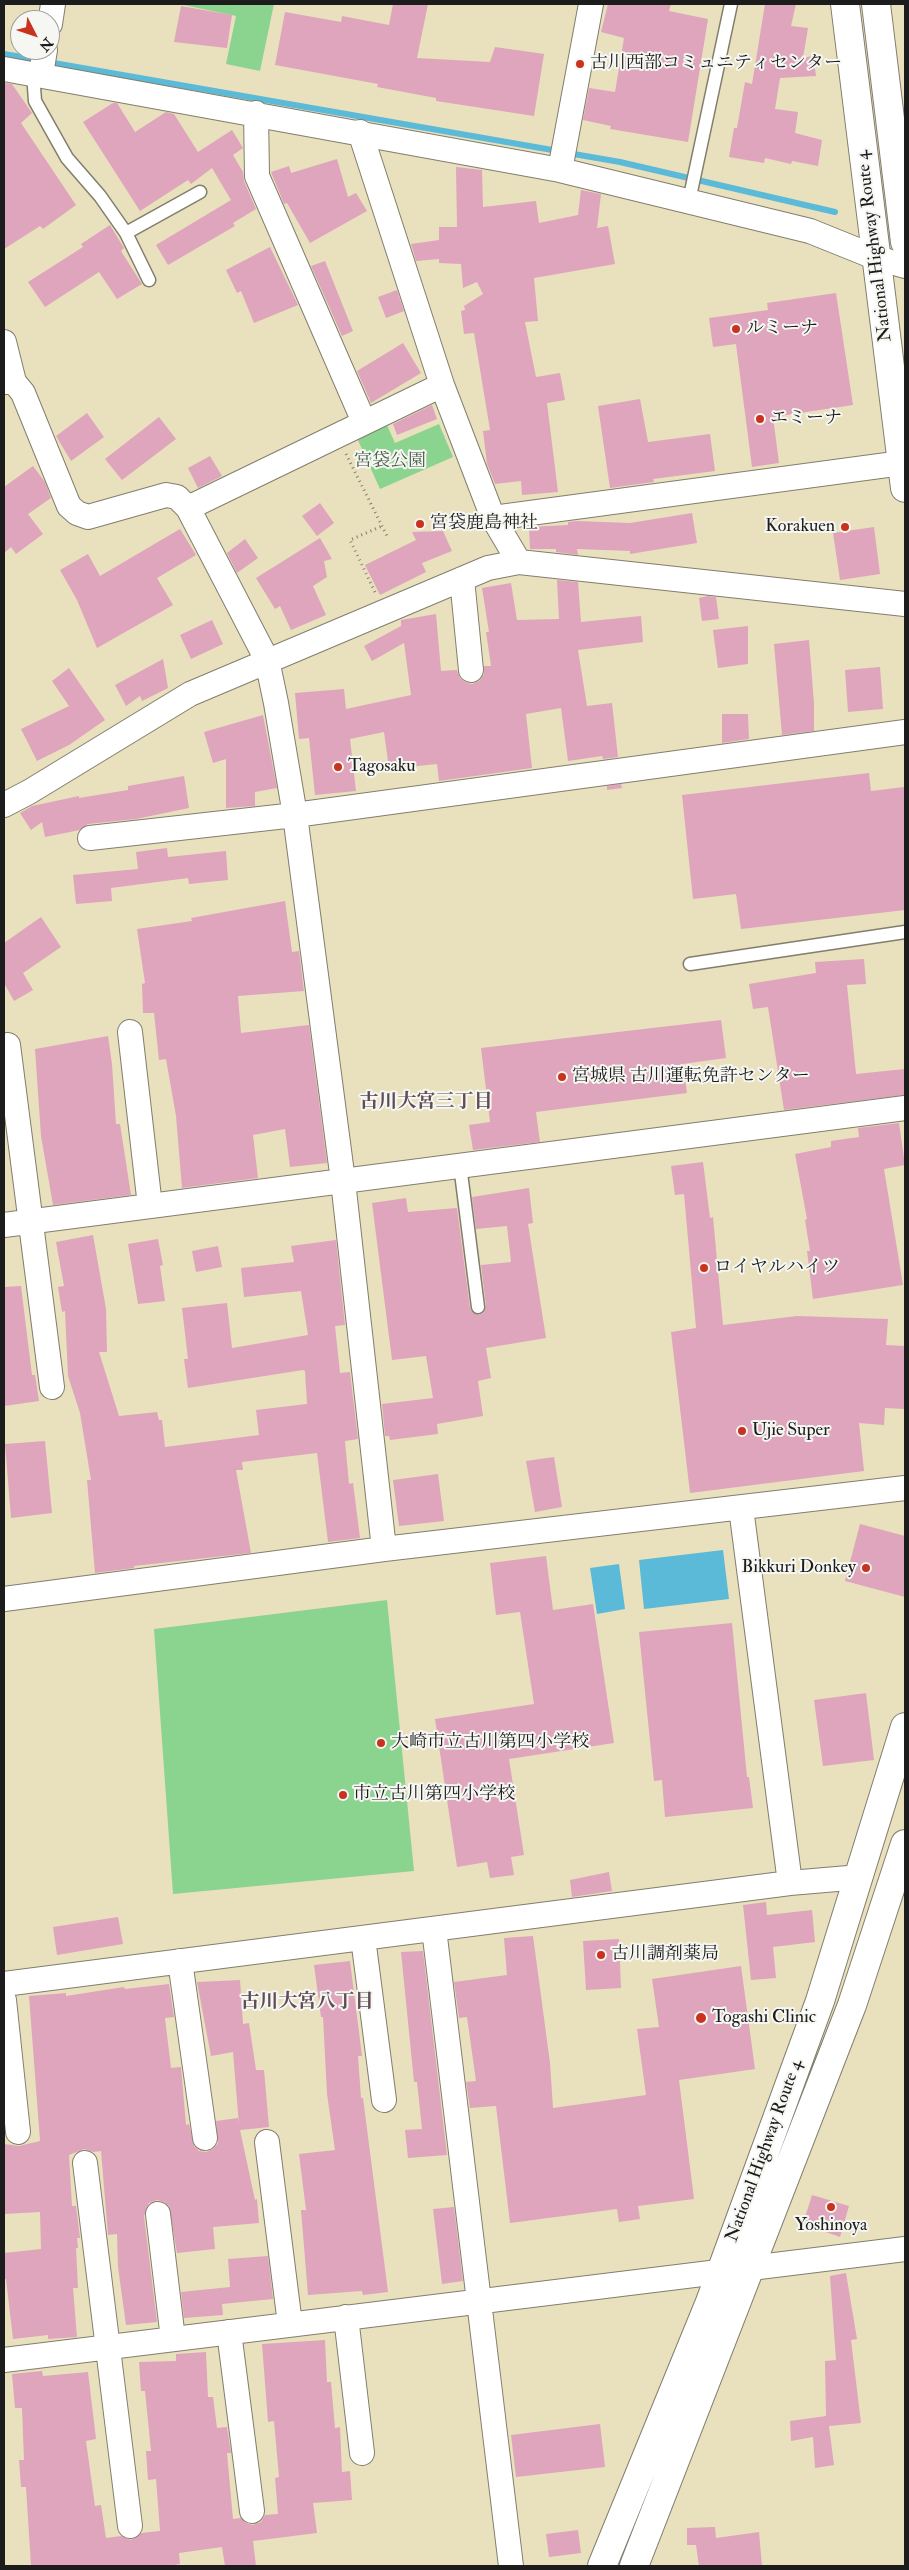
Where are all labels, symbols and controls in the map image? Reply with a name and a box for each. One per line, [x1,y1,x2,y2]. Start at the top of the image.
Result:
north arrow [10,10,60,60]
text: N [35,34,56,55]
place label: 古川西部コミュニティセンター [590,53,842,75]
marker: 古川西部コミュニティセンター [574,58,586,70]
street label: National Highway Route 4 [853,149,897,343]
place label: ルミーナ [746,318,818,340]
marker: ルミーナ [730,323,742,335]
place label: エミーナ [770,408,842,430]
marker: エミーナ [754,413,766,425]
park label: 宮袋公園 [354,451,426,473]
place label: 宮袋鹿島神社 [430,513,538,535]
place label: Korakuen [765,516,835,538]
marker: 宮袋鹿島神社 [414,518,426,530]
marker: Korakuen [839,521,851,533]
place label: Tagosaku [348,756,416,778]
marker: Tagosaku [332,761,344,773]
place label: 宮城県 古川運転免許センター [572,1066,810,1088]
marker: 宮城県 古川運転免許センター [556,1071,568,1083]
district label: 古川大宮三丁目 [360,1092,492,1114]
place label: ロイヤルハイツ [714,1257,840,1279]
marker: ロイヤルハイツ [698,1262,710,1274]
place label: Ujie Super [752,1420,830,1442]
marker: Ujie Super [736,1425,748,1437]
place label: Bikkuri Donkey [742,1557,856,1579]
marker: Bikkuri Donkey [860,1562,872,1574]
place label: 大崎市立古川第四小学校 [391,1732,589,1754]
marker: 大崎市立古川第四小学校 [375,1737,387,1749]
place label: 市立古川第四小学校 [353,1784,515,1806]
marker: 市立古川第四小学校 [337,1789,349,1801]
place label: 古川調剤薬局 [611,1944,719,1966]
marker: 古川調剤薬局 [595,1949,607,1961]
district label: 古川大宮八丁目 [241,1992,373,2014]
place label: Togashi Clinic [712,2007,816,2029]
marker: Togashi Clinic [694,2011,708,2025]
street label: National Highway Route 4 [722,2057,808,2245]
marker: Yoshinoya [825,2201,837,2213]
place label: Yoshinoya [795,2215,867,2237]

